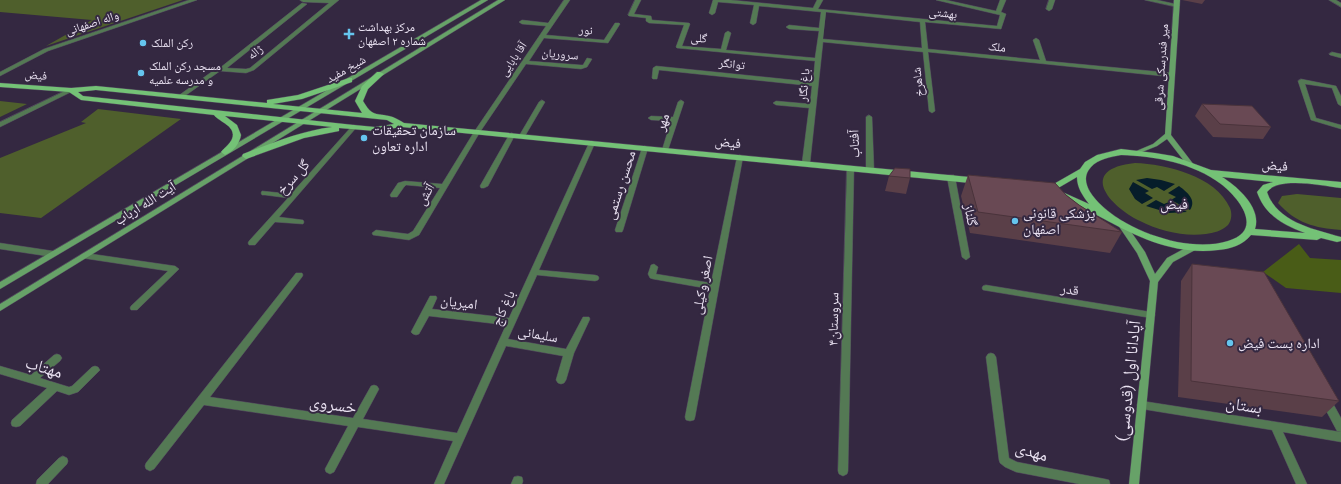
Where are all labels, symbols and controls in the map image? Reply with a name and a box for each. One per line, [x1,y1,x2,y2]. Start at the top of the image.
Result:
street label: بهشتی [928,4,958,22]
street label: واله اصفهانی [63,7,120,38]
place label: مرکز بهداشت شماره ۲ اصفهان [358,19,426,48]
street label: نور [578,21,594,38]
street label: میر فندرسکی شرقی [1150,23,1171,111]
marker: مرکز بهداشت شماره ۲ اصفهان [343,28,355,40]
street label: گلی [690,29,708,46]
place label: رکن الملک [151,35,193,50]
marker: رکن الملک [138,38,148,48]
street label: آقا بابایی [496,38,530,79]
street label: ملک [987,38,1007,55]
street label: ژاله [244,41,266,62]
street label: سروریان [541,44,579,63]
street label: شیخ مفید [323,51,368,86]
street label: توانگر [717,55,746,72]
place label: مسجد رکن الملک و مدرسه علمیه [149,58,221,87]
street label: فیض [24,66,48,83]
street label: شاهرخ [908,66,927,98]
marker: مسجد رکن الملک و مدرسه علمیه [136,68,146,78]
street label: باغ نگار [794,68,814,103]
street label: مهر [650,111,673,134]
place label: سازمان تحقیقات اداره تعاون [372,121,456,155]
street label: آفتاب [844,129,863,159]
street label: فیض [714,132,742,152]
marker: سازمان تحقیقات اداره تعاون [359,133,369,143]
street label: محسن رستمی [600,148,640,222]
street label: گل سرخ [273,155,314,199]
street label: فیض [1261,155,1289,175]
street label: آیت الله ارباب [111,177,179,229]
street label: آتش [412,179,439,208]
district label: فیض [1160,194,1188,214]
street label: گلناز [960,201,982,228]
place label: پزشکی قانونی اصفهان [1023,204,1095,238]
marker: پزشکی قانونی اصفهان [1010,216,1020,226]
street label: اصغر وکیلی [687,254,717,316]
street label: قدر [1059,279,1080,299]
street label: باغ کاج [487,287,520,329]
street label: امیریان [440,291,478,313]
street label: سروستان۴ [824,292,842,346]
street label: آپادانا اول (قدوسی) [1111,319,1145,443]
street label: سلیمانی [517,322,559,346]
place label: اداره پست فیض [1238,334,1320,352]
marker: اداره پست فیض [1225,338,1235,348]
street label: مهتاب [23,351,65,383]
street label: خسروی [308,390,358,418]
street label: بستان [1224,391,1264,419]
street label: مهدی [1013,436,1051,466]

